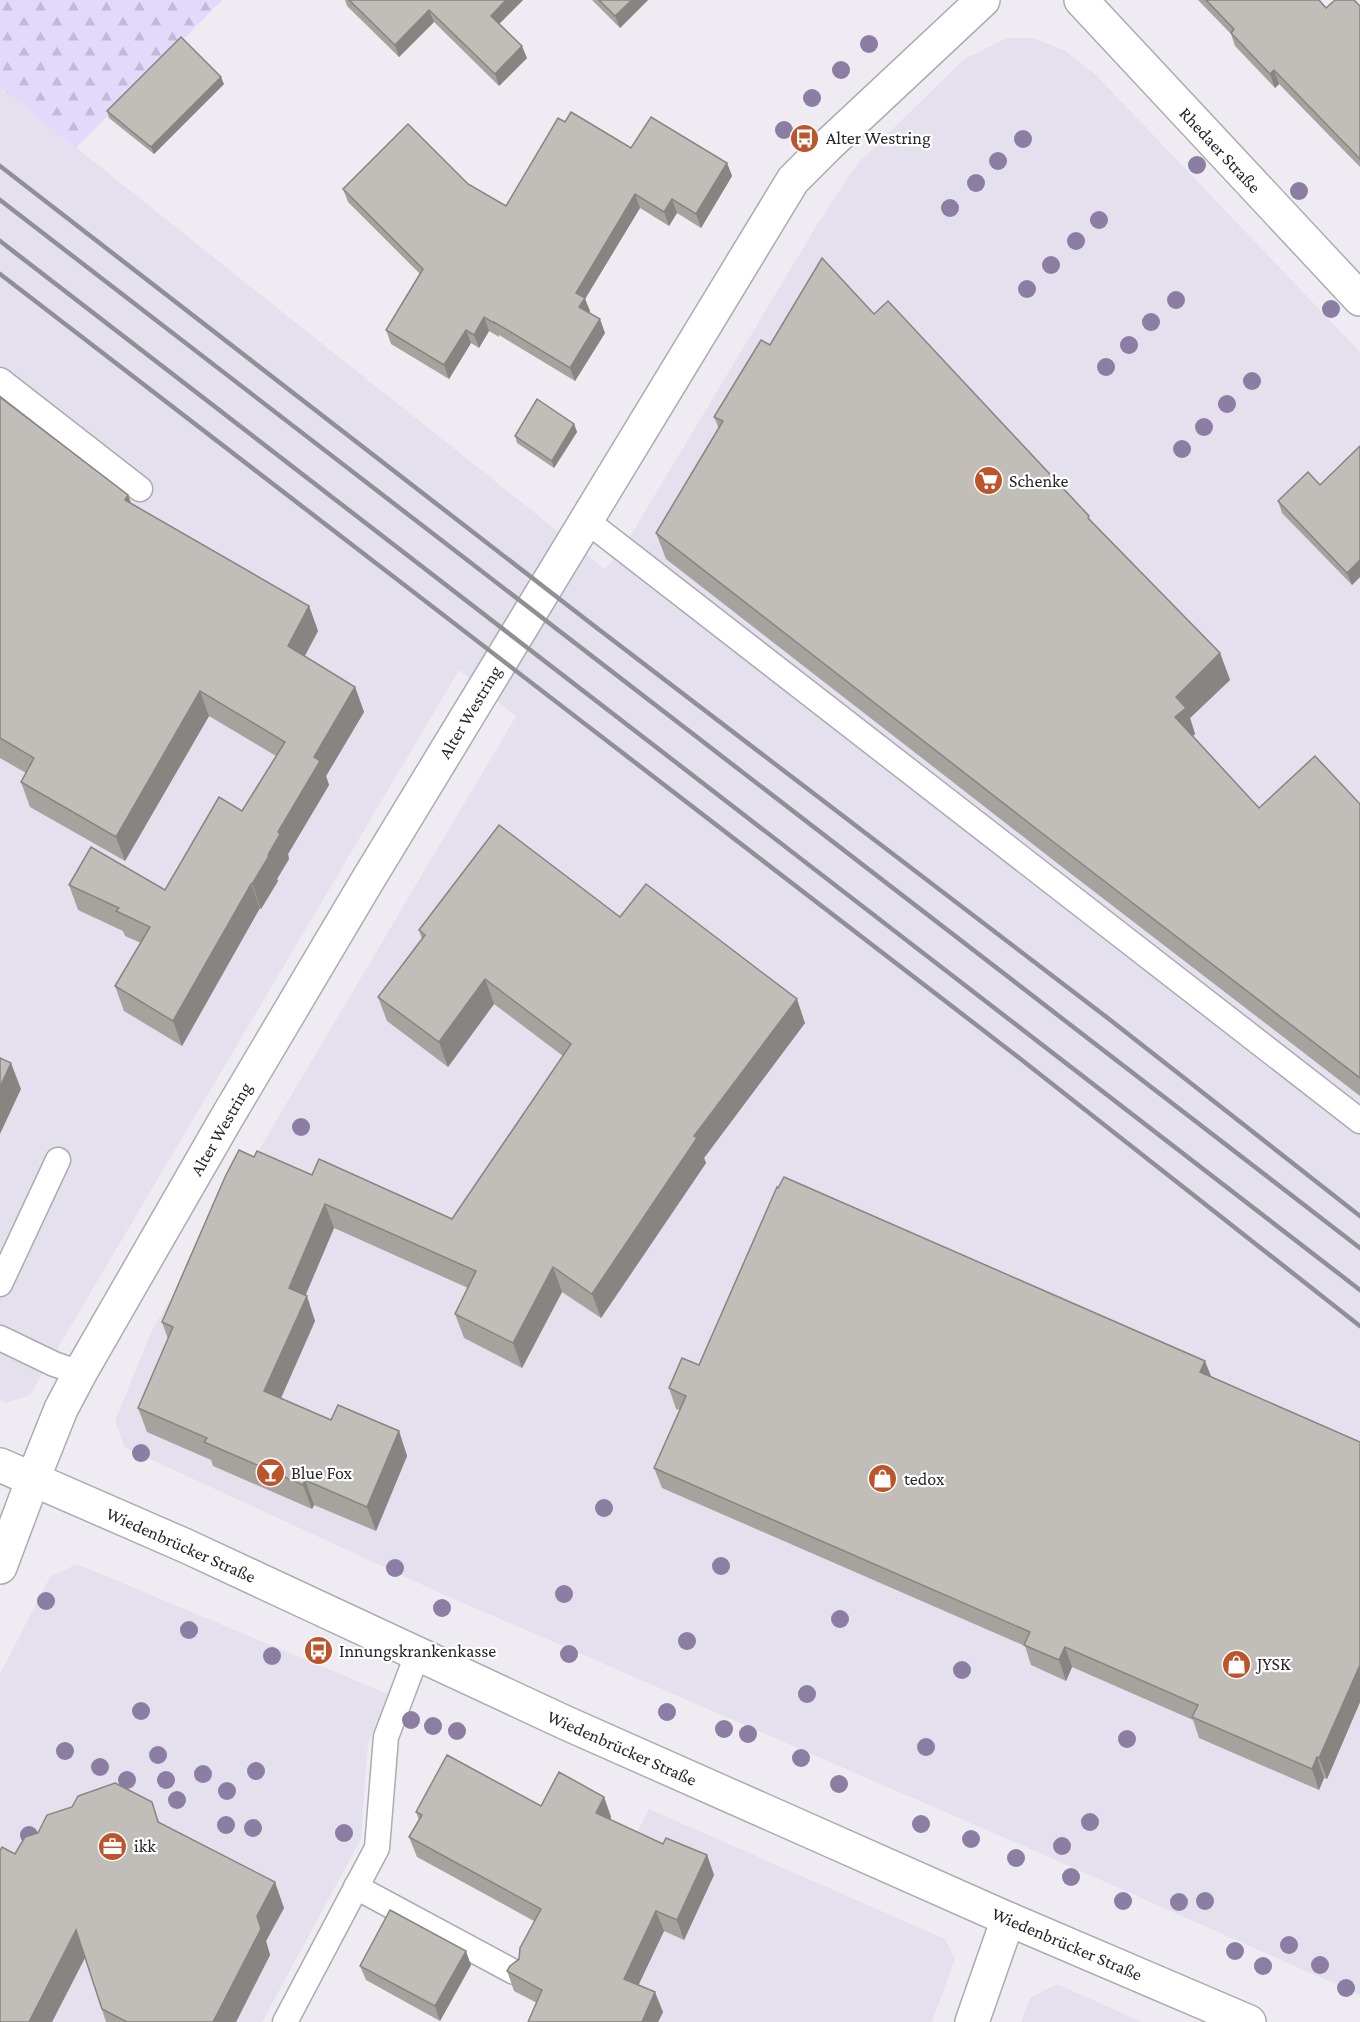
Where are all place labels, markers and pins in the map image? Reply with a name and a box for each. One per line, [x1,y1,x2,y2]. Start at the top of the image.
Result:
bus stop icon: Alter Westring [789,122,821,154]
place label: Alter Westring [826,128,931,148]
supermarket icon: Schenke [972,465,1004,497]
place label: Schenke [1009,471,1069,491]
bar icon: Blue Fox [254,1457,286,1489]
place label: Blue Fox [291,1463,353,1483]
shop icon: tedox [867,1463,899,1495]
place label: tedox [904,1469,945,1489]
bus stop icon: Innungskrankenkasse [302,1635,334,1667]
place label: Innungskrankenkasse [339,1641,496,1661]
shop icon: JYSK [1220,1648,1252,1680]
place label: JYSK [1255,1654,1291,1674]
office icon: ikk [97,1830,129,1862]
place label: ikk [134,1836,156,1856]

